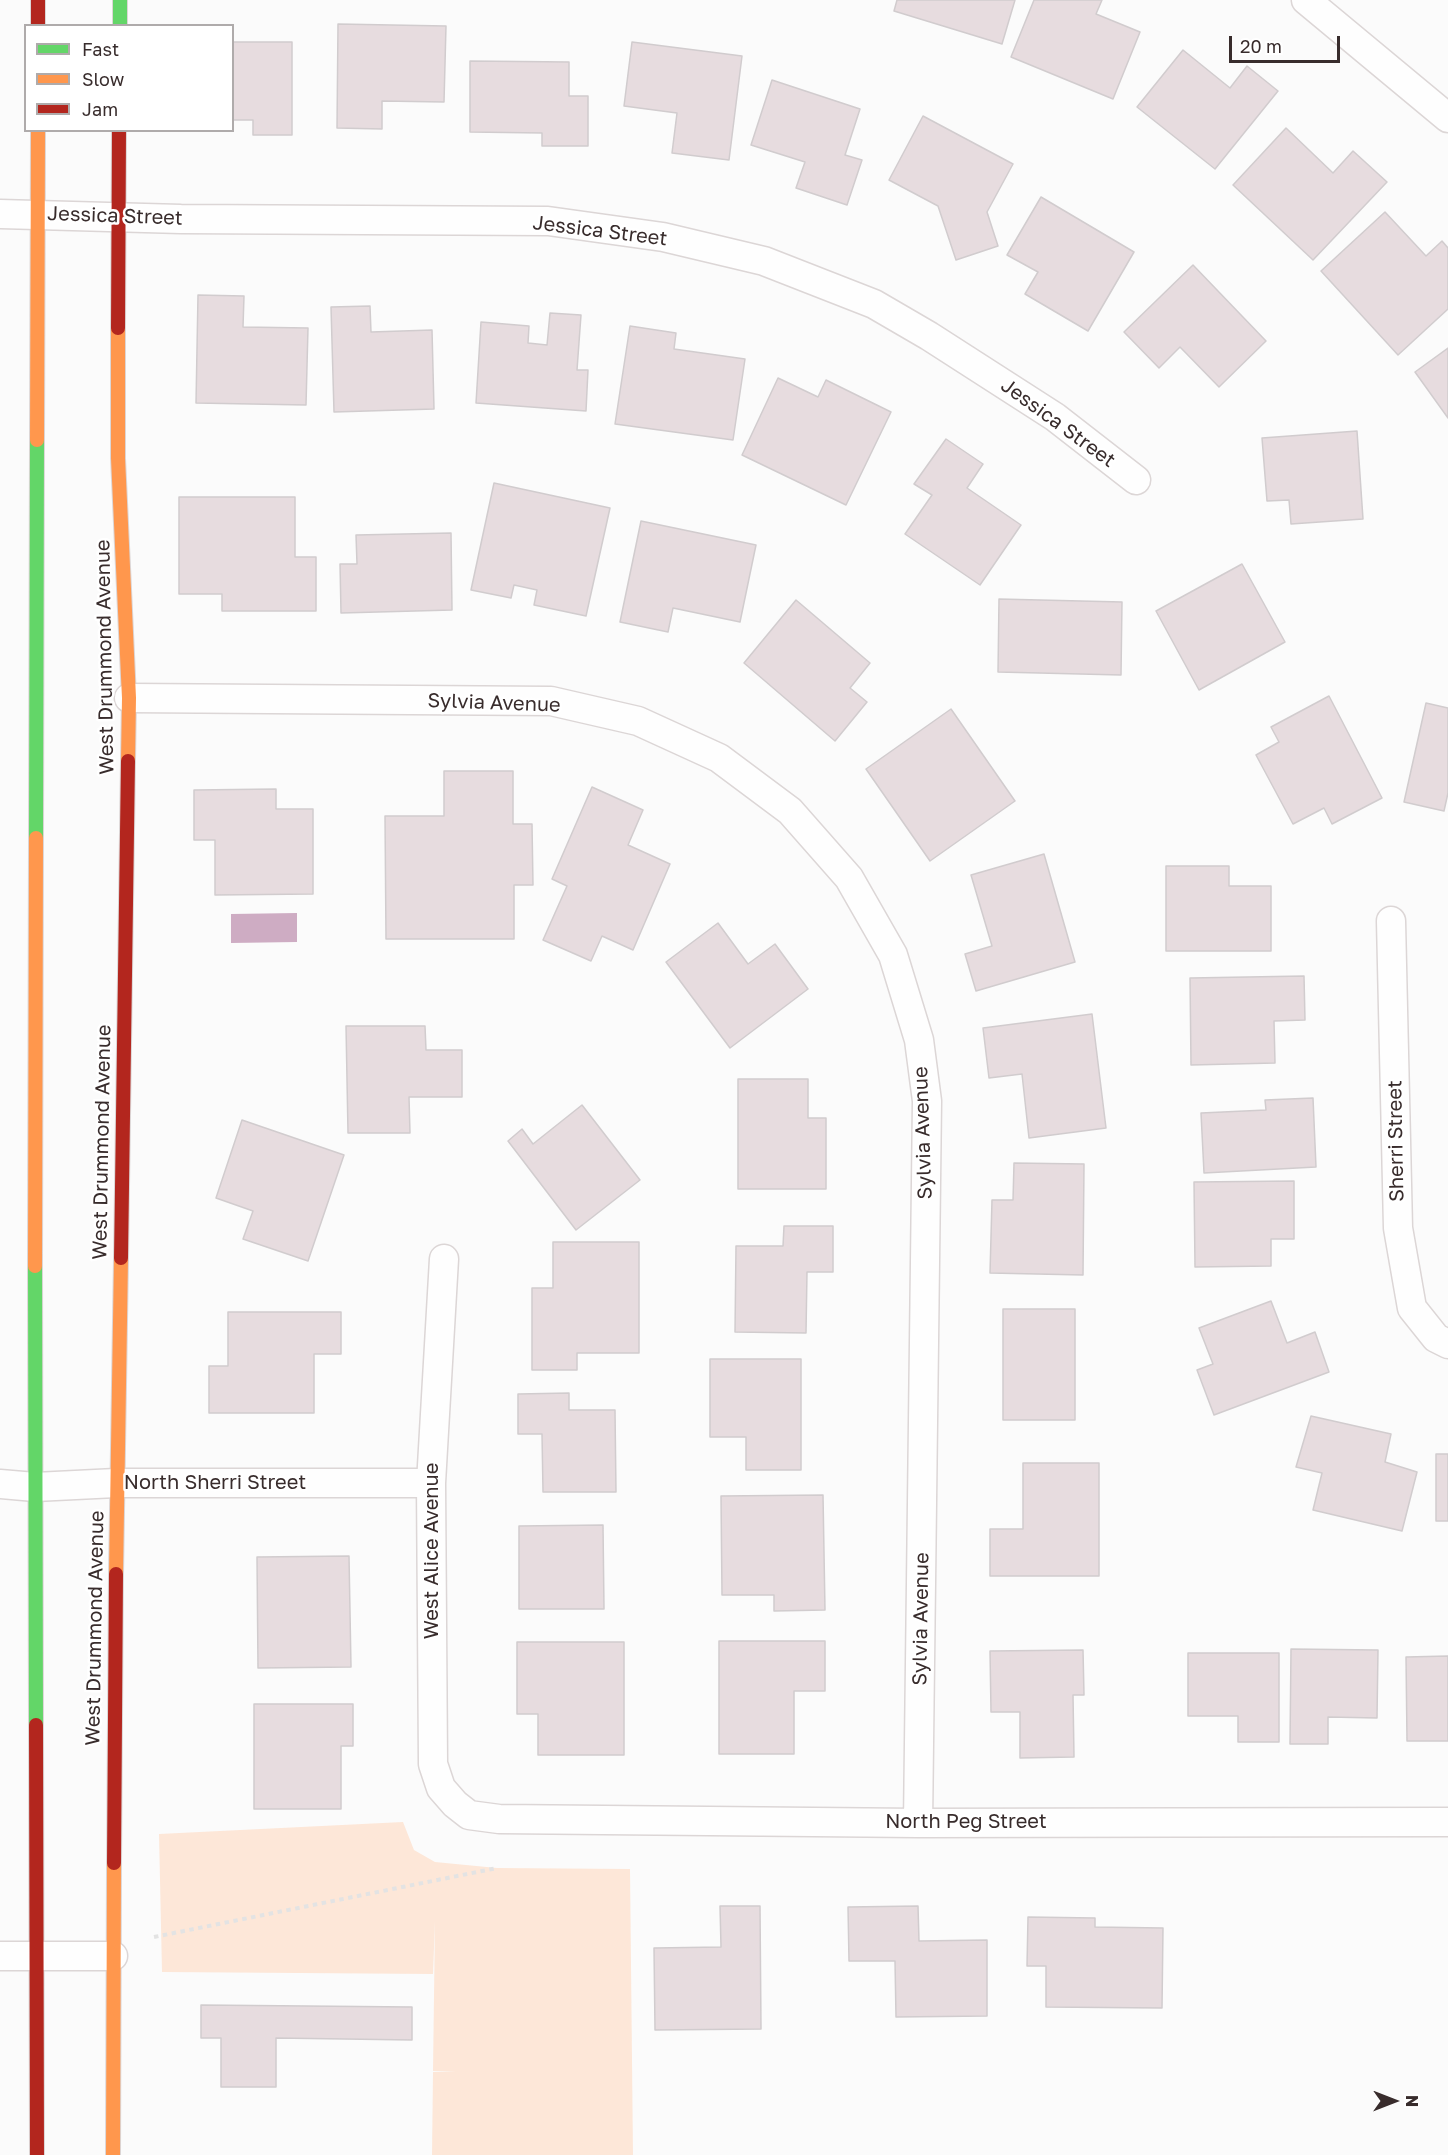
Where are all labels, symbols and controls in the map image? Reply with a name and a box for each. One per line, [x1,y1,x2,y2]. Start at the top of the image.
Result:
legend [24,24,234,132]
scale bar [1232,24,1343,62]
text: 20 m [1240,35,1282,57]
text: Fast [82,38,119,60]
text: Slow [82,68,124,90]
text: Jam [82,98,118,120]
street label: Jessica Street [47,202,183,230]
street label: Jessica Street [531,211,669,251]
street label: Jessica Street [996,373,1120,473]
street label: West Drummond Avenue [91,539,119,775]
street label: Sylvia Avenue [427,689,561,717]
street label: West Drummond Avenue [88,1024,116,1260]
street label: Sylvia Avenue [909,1066,937,1200]
street label: Sherri Street [1383,1080,1409,1202]
street label: West Alice Avenue [420,1463,444,1639]
street label: North Sherri Street [124,1471,306,1495]
street label: West Drummond Avenue [81,1510,109,1746]
street label: Sylvia Avenue [908,1552,934,1686]
street label: North Peg Street [885,1810,1047,1834]
north arrow [1364,2071,1424,2131]
text: N [1402,2095,1422,2107]

